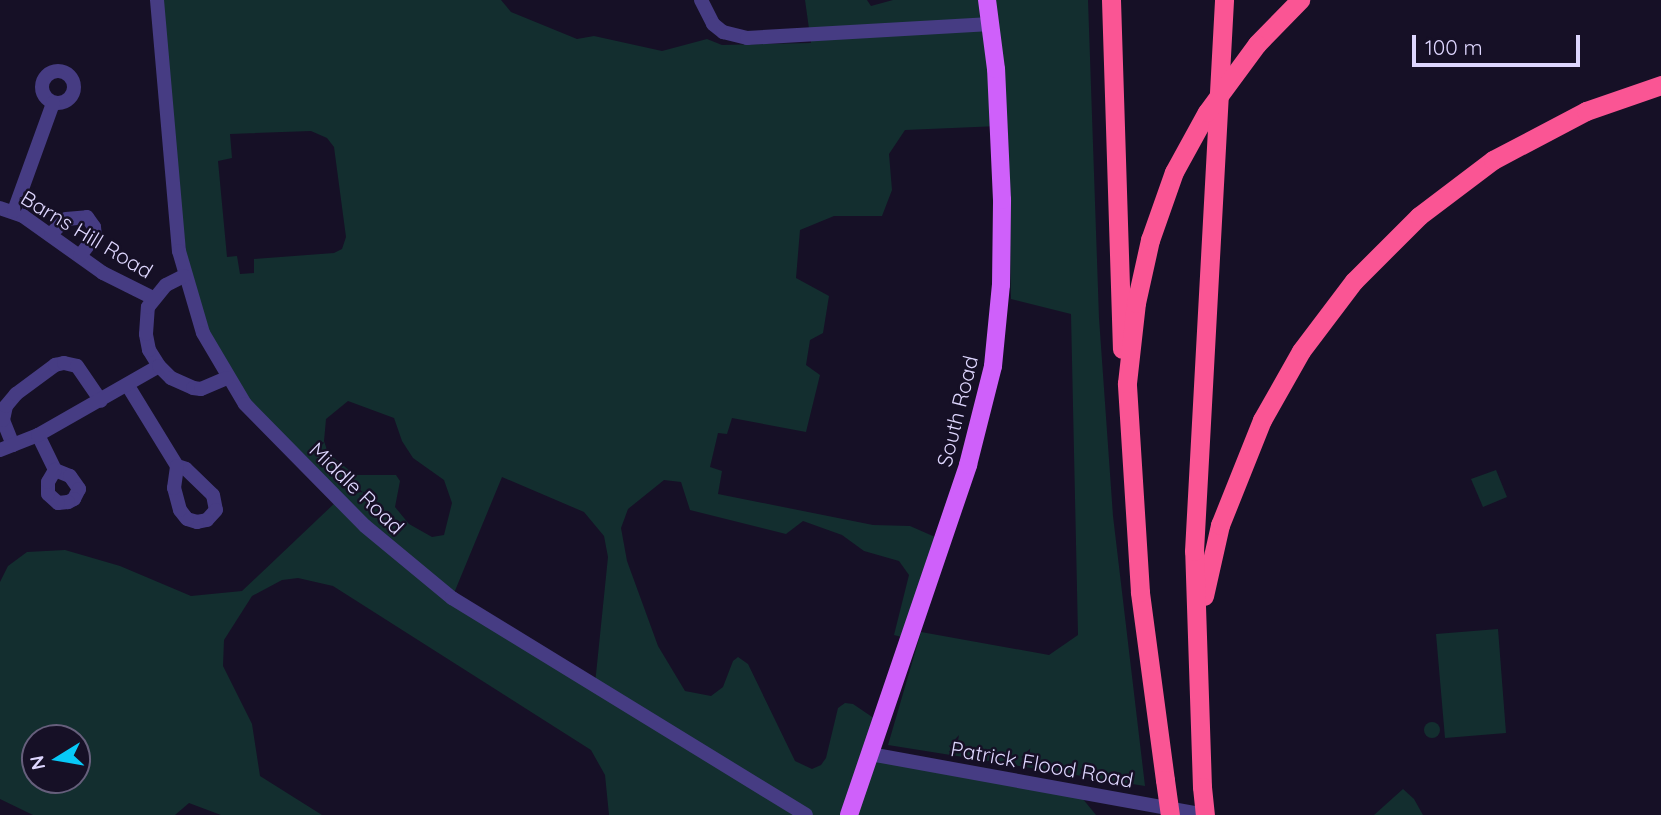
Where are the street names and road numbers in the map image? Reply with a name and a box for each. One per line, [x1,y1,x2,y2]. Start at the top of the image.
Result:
street label: Barns Hill Road [17,185,157,283]
street label: South Road [931,353,983,469]
street label: Middle Road [304,437,410,539]
street label: Patrick Flood Road [949,736,1135,792]

